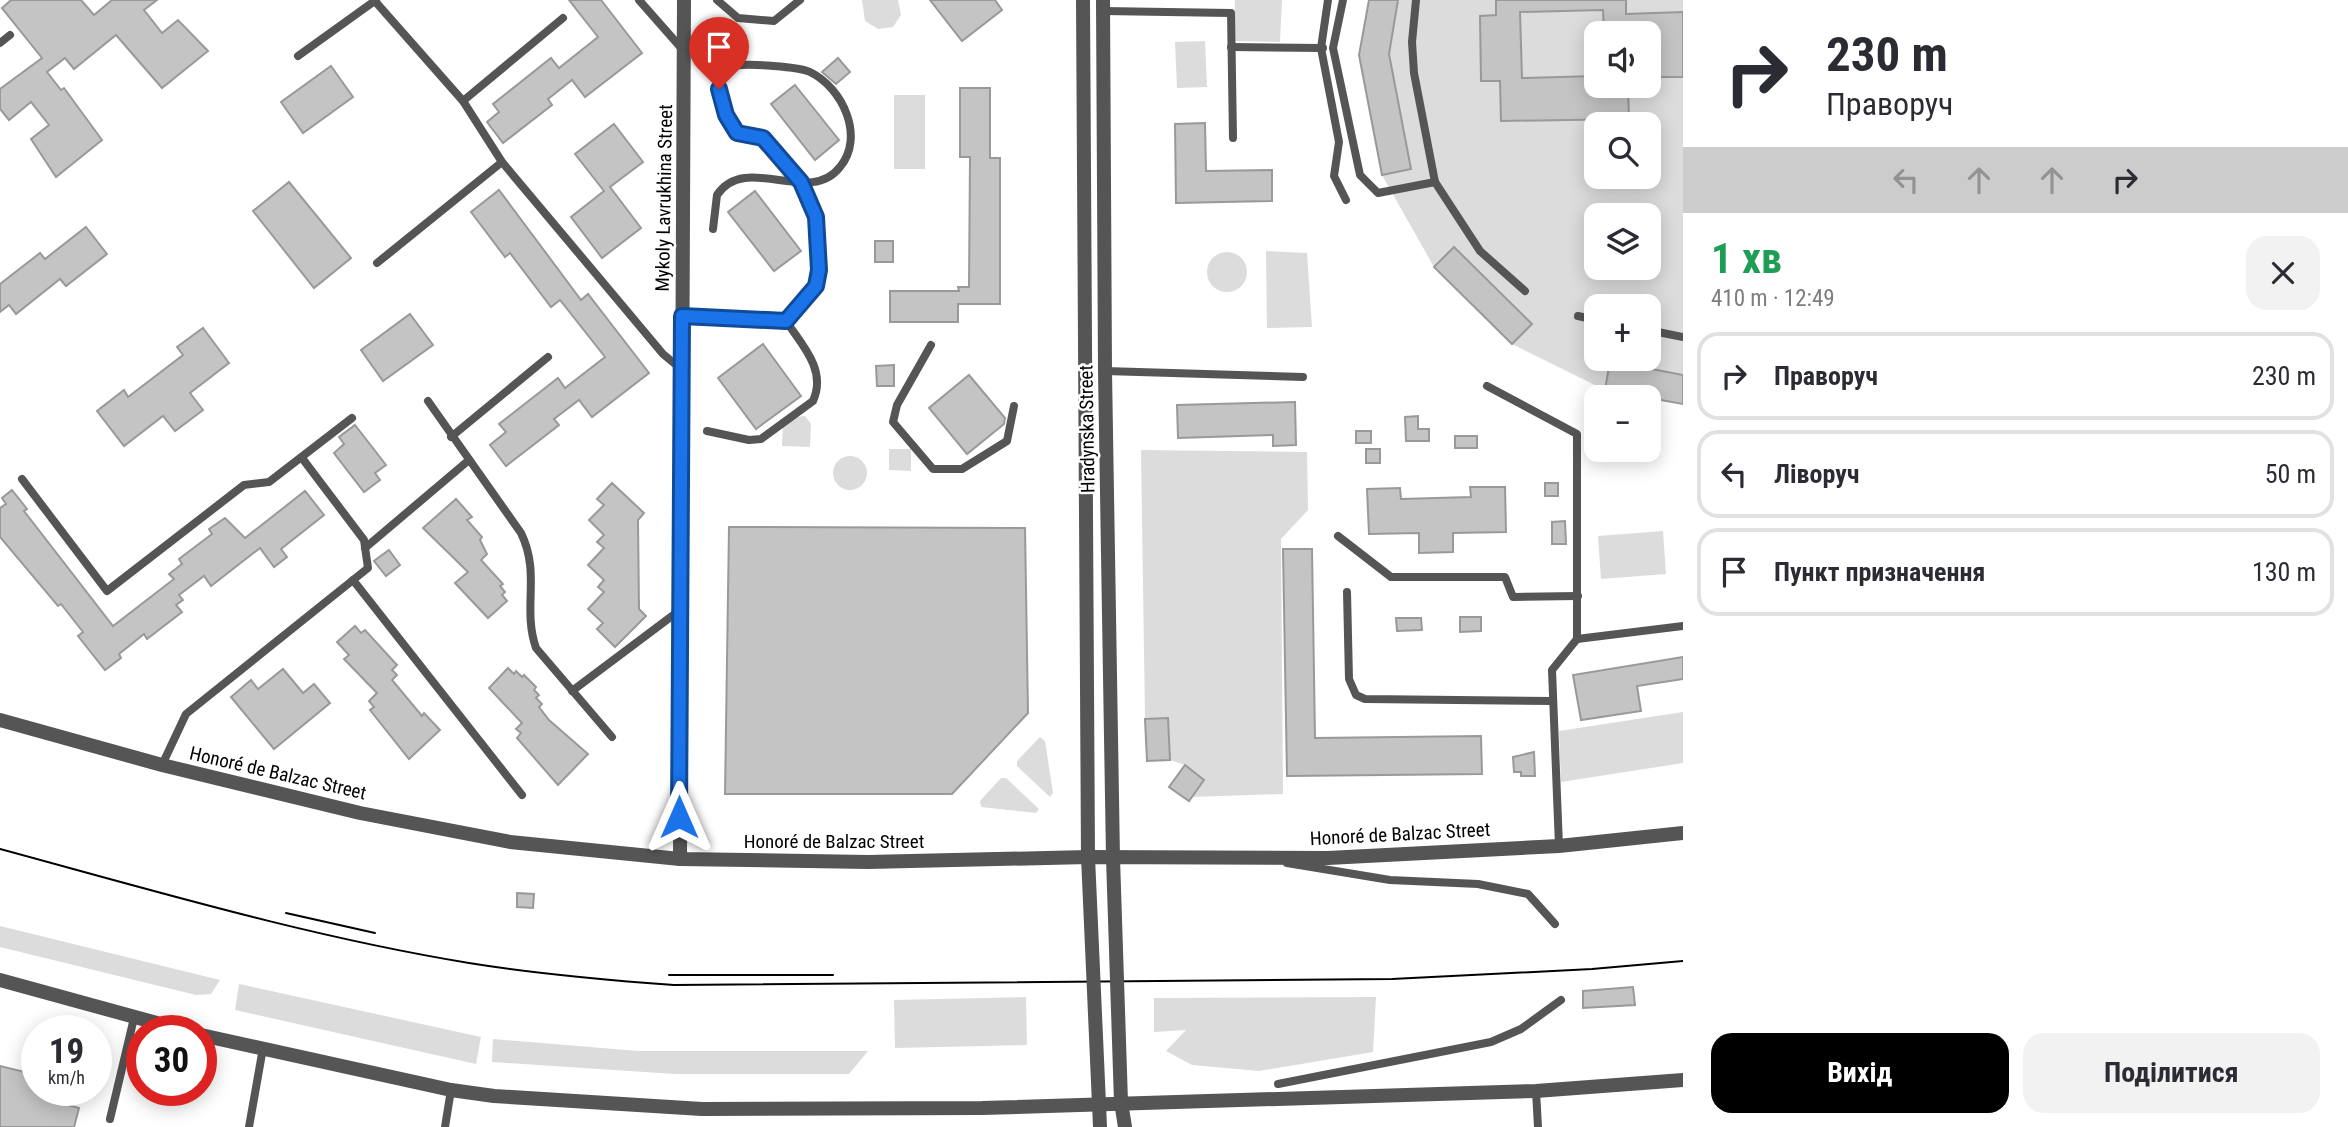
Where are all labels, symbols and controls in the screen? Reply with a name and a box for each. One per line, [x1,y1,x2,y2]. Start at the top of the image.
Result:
pin [689,17,749,89]
map controls [1584,21,1661,462]
button: sound [1584,21,1661,98]
text: 230 m [1826,26,1948,83]
icon: arrive [700,28,738,66]
icon: right [1711,28,1802,119]
text: Праворуч [1826,85,1953,123]
street label: Mykoly Lavrukhina Street [651,104,677,292]
button: search [1584,112,1661,189]
icon: left [1887,161,1925,199]
icon: ahead [1960,161,1998,199]
icon: ahead [2033,161,2071,199]
icon: right [2106,161,2144,199]
button: layers [1584,203,1661,280]
text: 1 хв [1711,234,1782,283]
button: close [2246,236,2320,310]
text: 410 m · 12:49 [1711,285,1835,312]
button: + [1584,294,1661,371]
icon: right [1715,357,1753,395]
text: Праворуч [1774,361,1878,391]
text: 230 m [2252,361,2316,391]
street label: Hradynska Street [1074,365,1100,493]
button: − [1584,385,1661,462]
icon: left [1715,455,1753,493]
text: Ліворуч [1774,459,1859,489]
text: 50 m [2265,459,2316,489]
icon: arrive [1715,553,1753,591]
text: Пункт призначення [1774,557,1985,587]
text: 130 m [2252,557,2316,587]
street label: Honoré de Balzac Street [187,741,369,805]
position arrow [642,780,716,854]
street label: Honoré de Balzac Street [1309,818,1491,850]
street label: Honoré de Balzac Street [744,830,924,853]
speed limit sign: 30 [126,1015,217,1106]
text: 19 [49,1031,84,1072]
button: Вихід [1711,1033,2009,1113]
button: Поділитися [2023,1033,2320,1113]
text: km/h [48,1067,85,1088]

